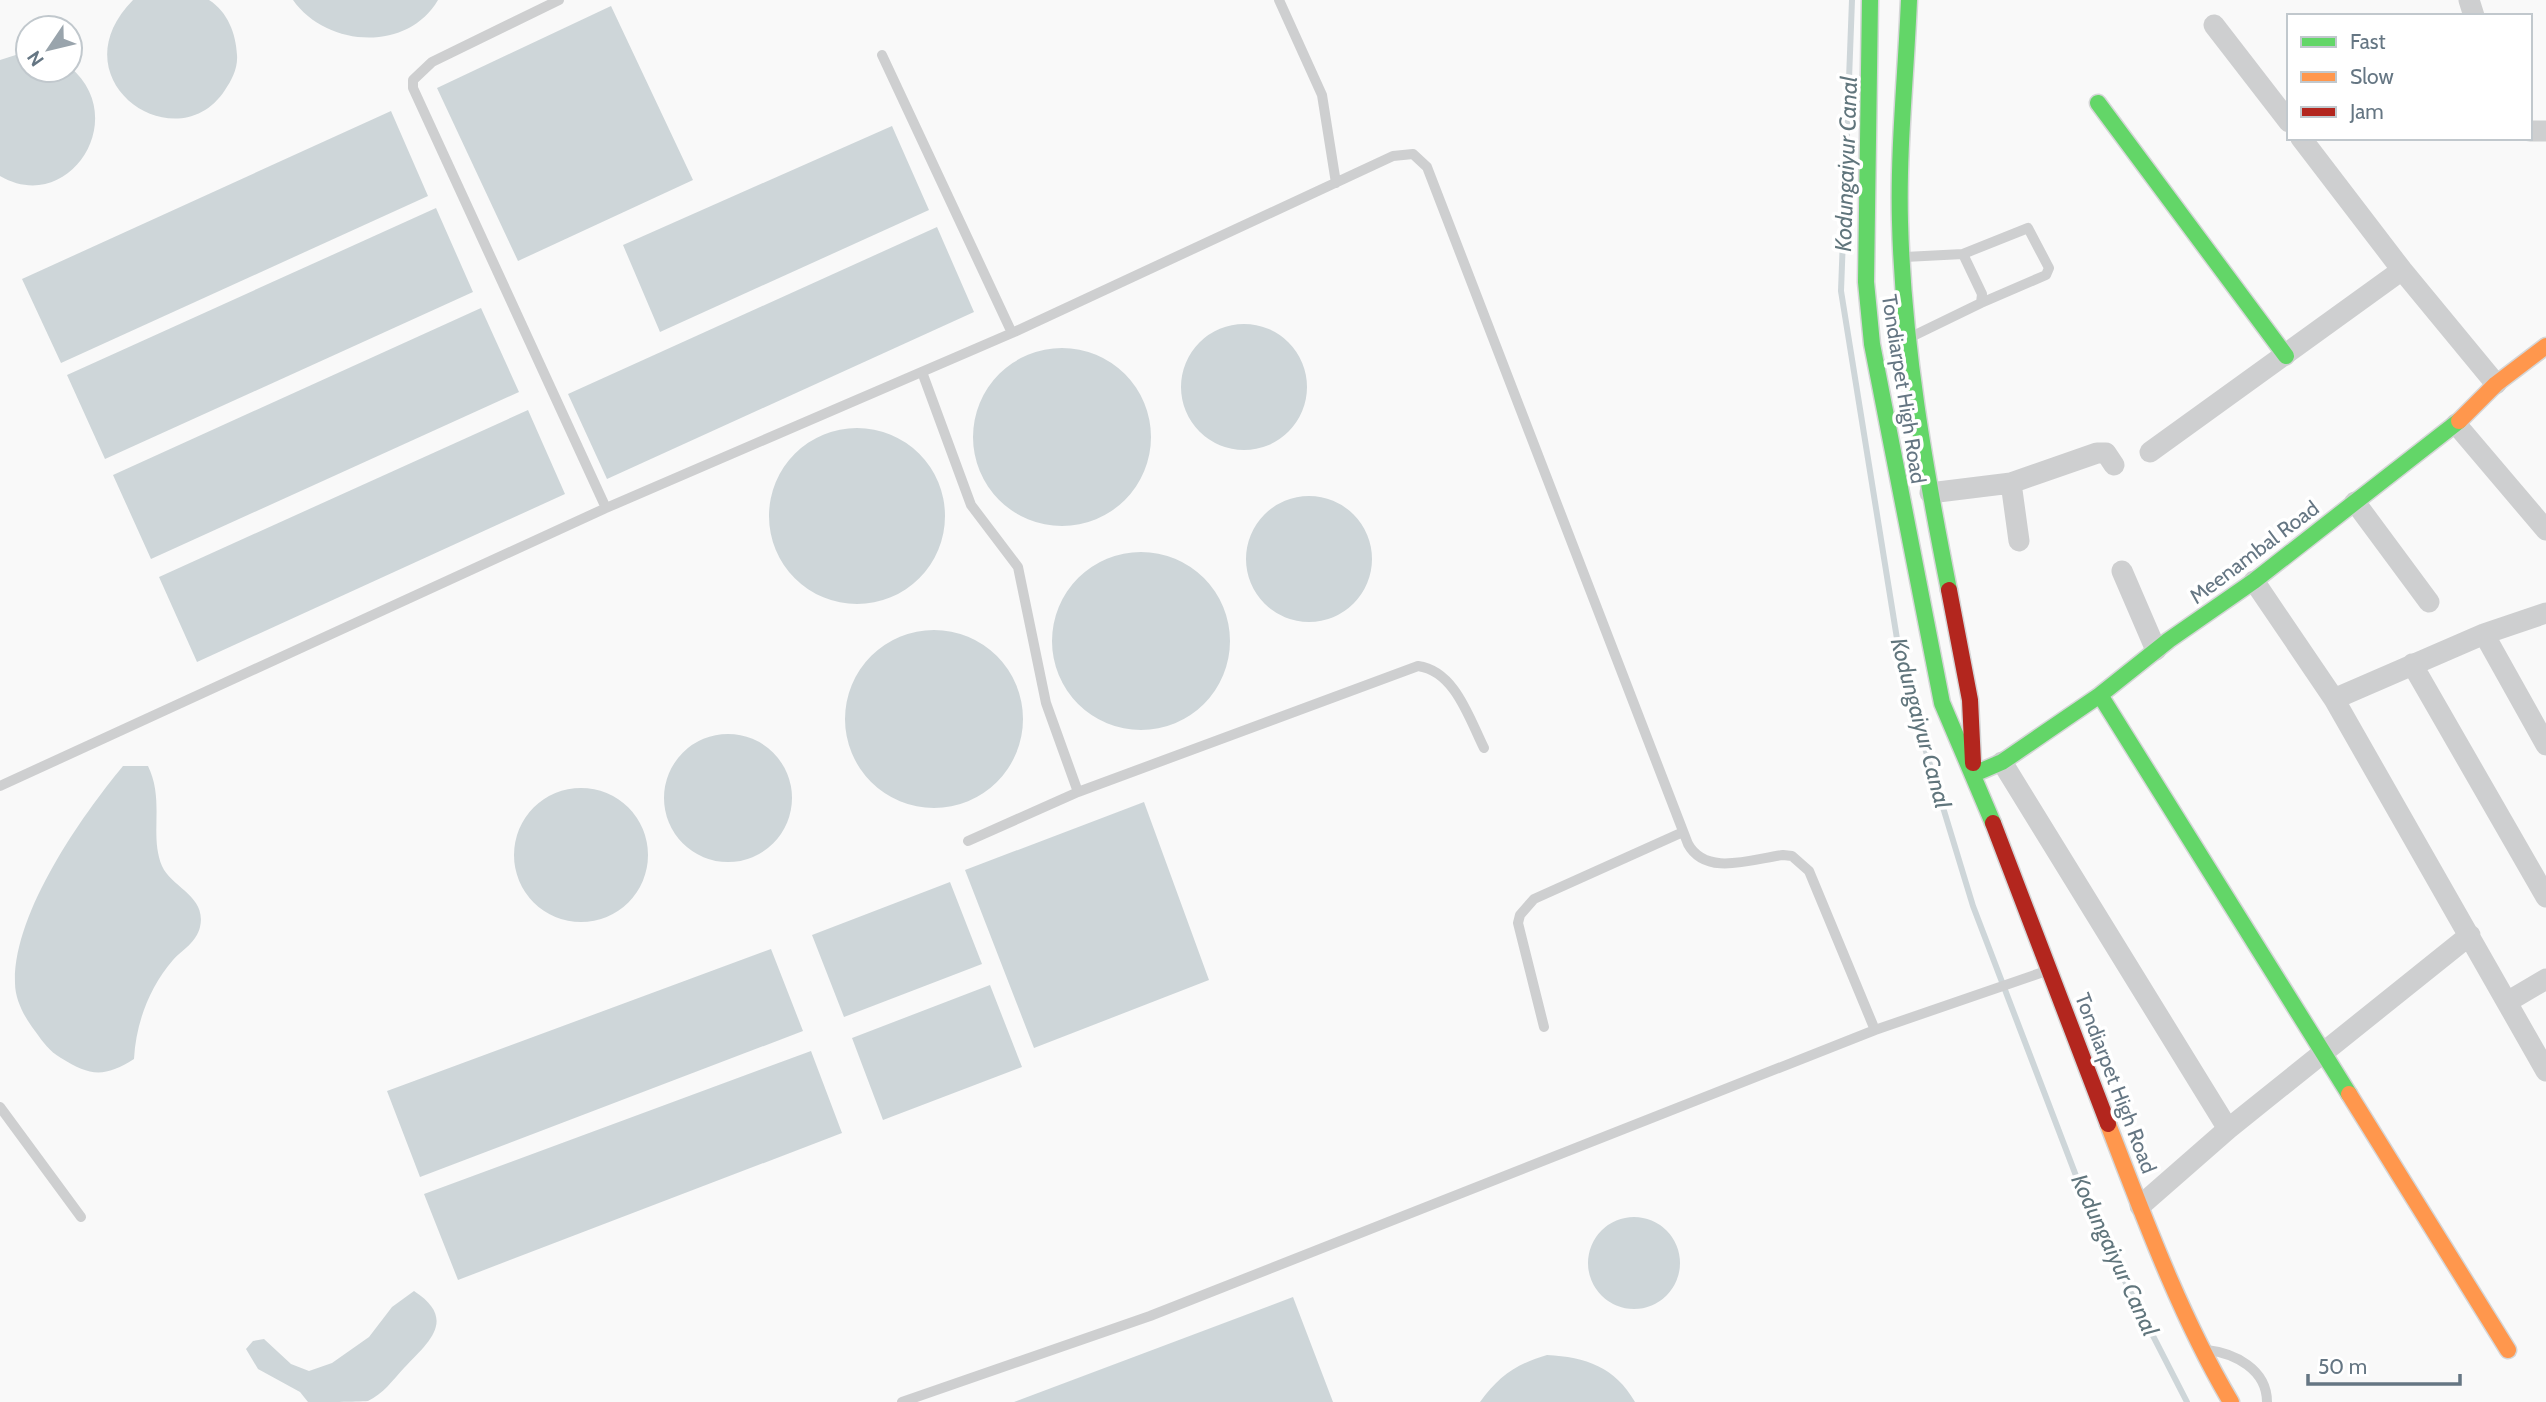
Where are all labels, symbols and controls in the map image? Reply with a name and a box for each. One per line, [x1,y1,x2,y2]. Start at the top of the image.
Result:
north arrow [14,14,84,84]
legend [2287,14,2532,140]
text: Fast [2350,29,2386,54]
text: N [22,46,49,71]
text: Slow [2350,64,2394,89]
water label: Kodungaiyur Canal [1829,75,1863,252]
text: Jam [2349,99,2384,124]
street label: Tondiarpet High Road [1877,293,1931,485]
street label: Meenambal Road [2184,495,2324,609]
water label: Kodungaiyur Canal [1885,635,1957,812]
street label: Tondiarpet High Road [2070,989,2162,1177]
water label: Kodungaiyur Canal [2065,1170,2165,1341]
scale bar [2308,1342,2460,1386]
text: 50 m [2318,1354,2367,1379]

